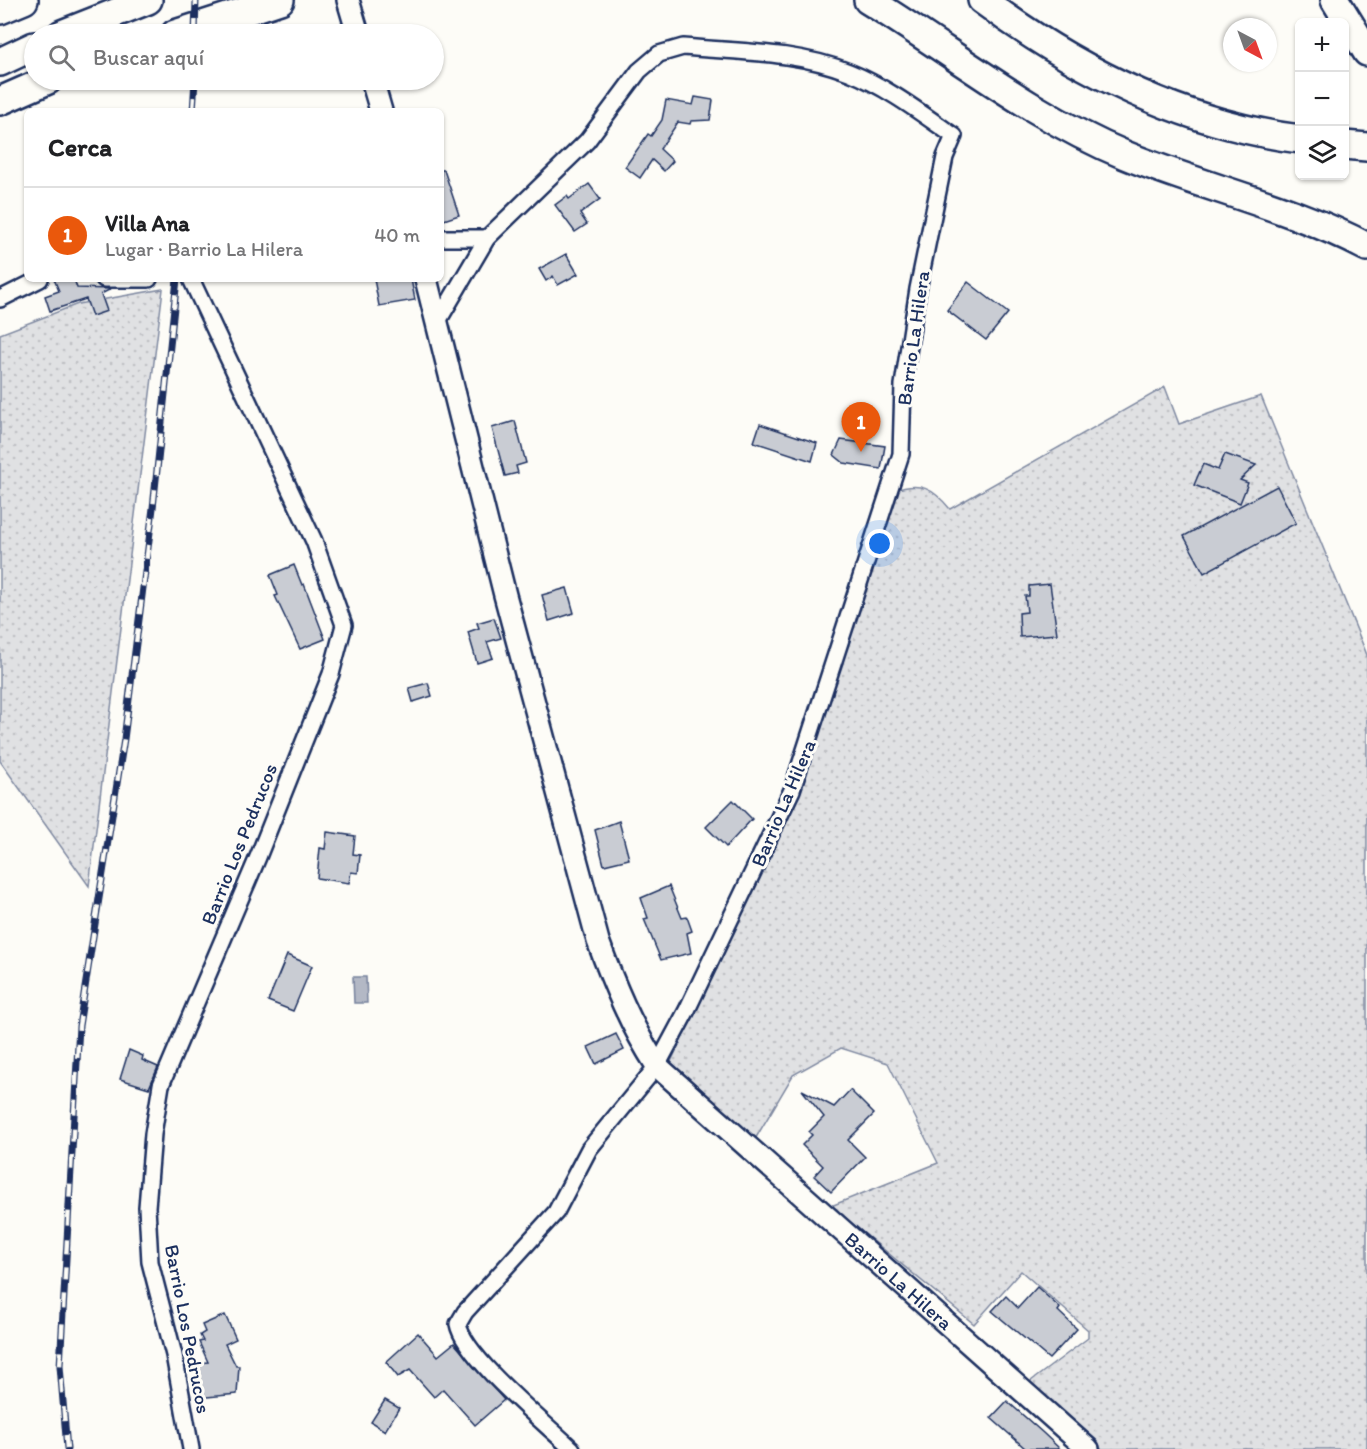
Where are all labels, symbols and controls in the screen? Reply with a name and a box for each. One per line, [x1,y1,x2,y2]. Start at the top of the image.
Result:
north arrow [1223,18,1277,72]
map controls [1295,18,1349,180]
button: + [1295,18,1349,72]
search box [24,24,444,90]
icon: search [45,41,78,74]
text: Buscar aquí [93,44,204,71]
button: − [1295,72,1349,126]
button: layers [1295,126,1349,180]
text: Cerca [48,131,112,163]
text: Villa Ana [105,210,190,237]
text: 1 [63,223,72,247]
text: 40 m [374,223,420,247]
text: Lugar · Barrio La Hilera [105,237,303,261]
street label: Barrio La Hilera [892,268,934,407]
pin: 1 [842,402,880,452]
your location [865,529,894,558]
street label: Barrio La Hilera [745,735,821,870]
street label: Barrio Los Pedrucos [196,760,282,928]
street label: Barrio La Hilera [840,1227,958,1335]
street label: Barrio Los Pedrucos [160,1242,216,1416]

